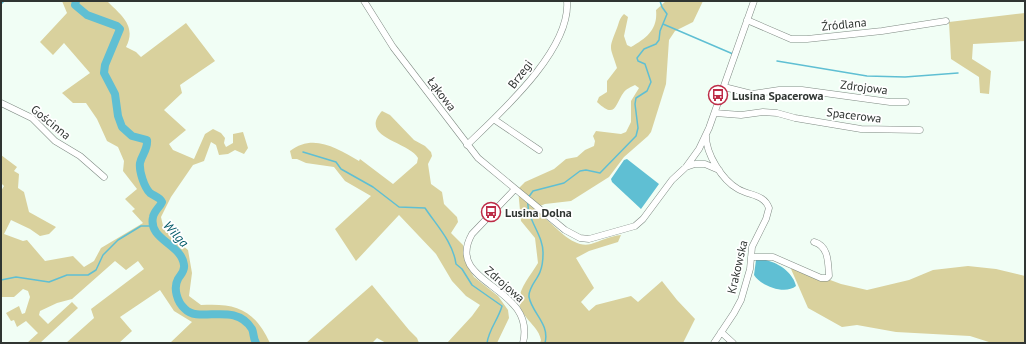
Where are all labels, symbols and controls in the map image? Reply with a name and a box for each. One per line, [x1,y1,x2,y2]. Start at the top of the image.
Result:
street label: Źródlana [821,14,867,34]
street label: Brzegi [504,57,536,91]
street label: Łąkowa [424,74,460,114]
street label: Zdrojowa [839,77,889,97]
bus stop icon: Lusina Spacerowa [707,84,729,106]
place label: Lusina Spacerowa [732,88,824,103]
street label: Gościnna [28,102,74,142]
street label: Spacerowa [826,104,882,126]
bus stop icon: Lusina Dolna [480,201,502,223]
place label: Lusina Dolna [505,205,572,220]
water label: Wilga [160,217,193,251]
street label: Krakowska [724,239,750,295]
street label: Zdrojowa [482,263,528,305]

